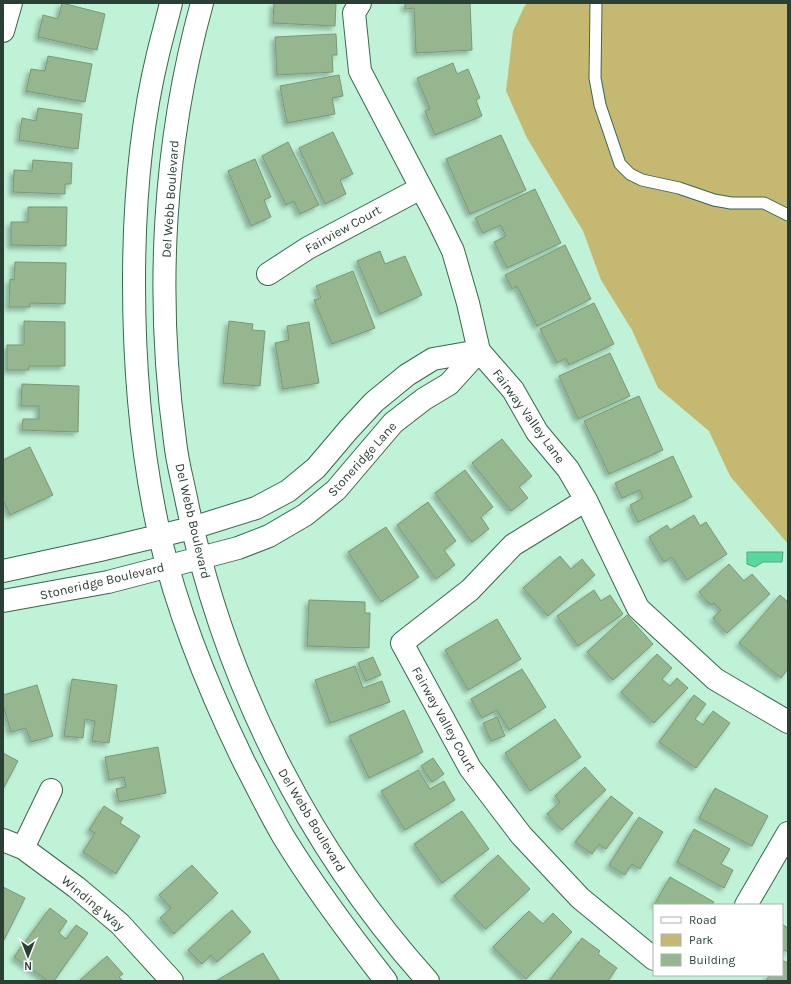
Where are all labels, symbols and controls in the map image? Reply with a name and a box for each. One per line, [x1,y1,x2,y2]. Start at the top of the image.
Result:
street label: Del Webb Boulevard [158,140,182,258]
street label: Fairview Court [302,202,384,256]
street label: Fairway Valley Lane [490,366,568,466]
street label: Stoneridge Lane [324,418,400,500]
street label: Del Webb Boulevard [172,462,214,580]
street label: Stoneridge Boulevard [38,559,166,603]
street label: Fairway Valley Court [409,664,479,774]
street label: Del Webb Boulevard [275,766,349,874]
street label: Winding Way [58,872,128,934]
legend [653,904,783,976]
text: Road [689,913,717,927]
text: Park [689,933,714,947]
north arrow [8,936,48,976]
text: Building [689,953,736,967]
text: N [24,959,32,972]

